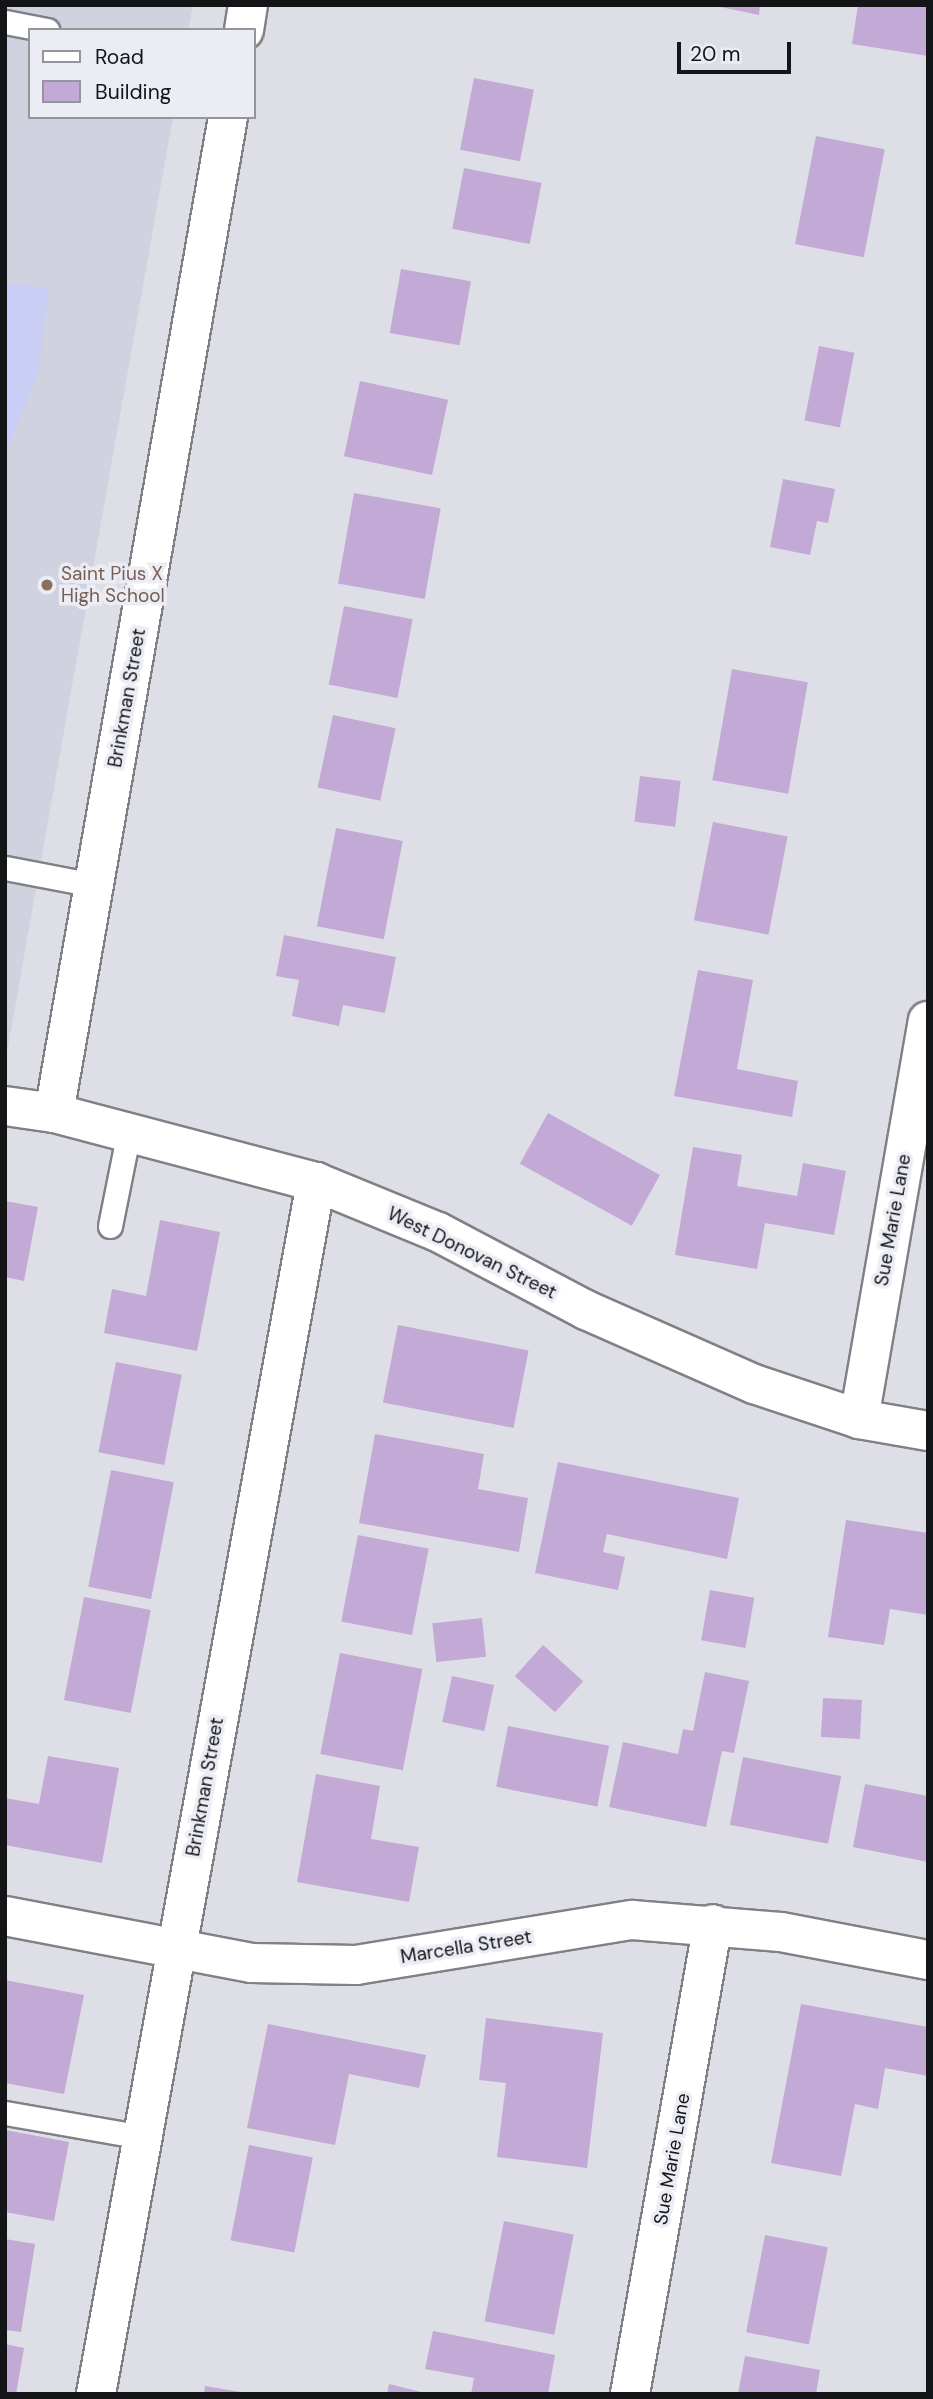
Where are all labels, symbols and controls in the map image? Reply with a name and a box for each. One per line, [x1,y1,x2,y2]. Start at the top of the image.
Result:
legend [28,28,256,119]
scale bar [681,28,795,72]
text: 20 m [690,40,741,68]
text: Road [95,43,144,71]
text: Building [95,78,171,106]
place label: Saint Pius X High School [61,563,165,607]
marker: Saint Pius X High School [39,577,55,593]
street label: Brinkman Street [104,627,150,769]
street label: Sue Marie Lane [870,1152,916,1288]
street label: West Donovan Street [384,1202,560,1304]
street label: Brinkman Street [182,1716,228,1858]
street label: Marcella Street [399,1925,533,1969]
street label: Sue Marie Lane [649,2091,695,2227]

